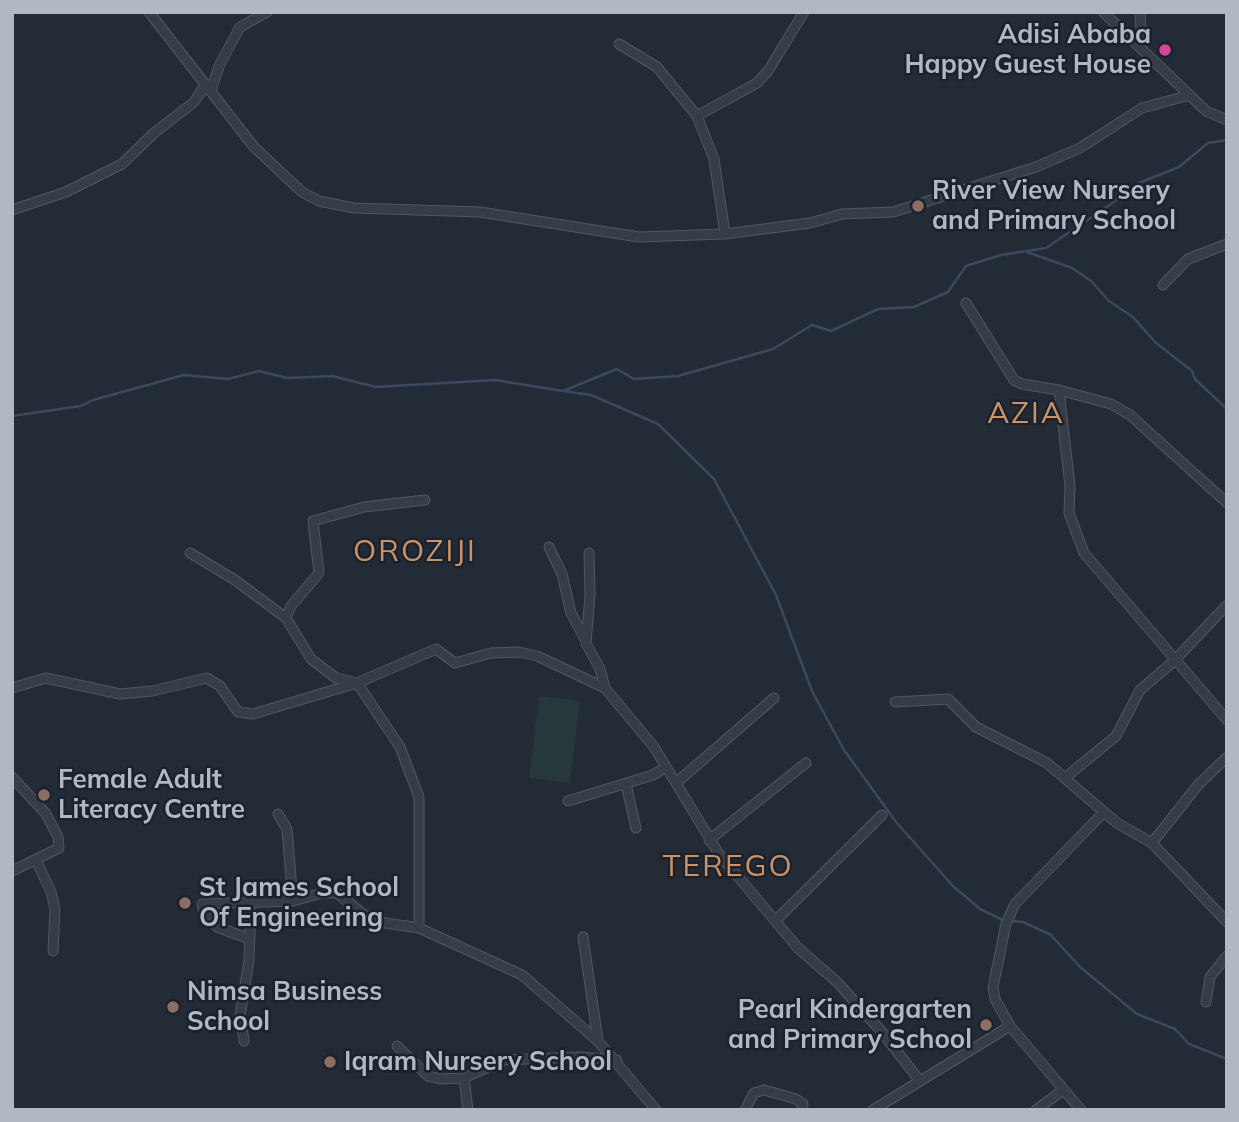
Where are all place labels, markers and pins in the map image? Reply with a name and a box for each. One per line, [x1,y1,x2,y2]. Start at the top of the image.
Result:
place label: Adisi Ababa Happy Guest House [904,19,1151,80]
marker: Adisi Ababa Happy Guest House [1157,42,1173,58]
place label: River View Nursery and Primary School [932,175,1176,236]
marker: River View Nursery and Primary School [910,198,926,214]
place label: Female Adult Literacy Centre [58,764,245,826]
marker: Female Adult Literacy Centre [36,787,52,803]
place label: St James School Of Engineering [199,872,399,934]
marker: St James School Of Engineering [177,895,193,911]
place label: Nimsa Business School [187,976,382,1038]
place label: Pearl Kindergarten and Primary School [728,994,972,1056]
marker: Nimsa Business School [165,999,181,1015]
marker: Pearl Kindergarten and Primary School [978,1017,994,1033]
place label: Iqram Nursery School [344,1046,612,1078]
marker: Iqram Nursery School [322,1054,338,1070]

